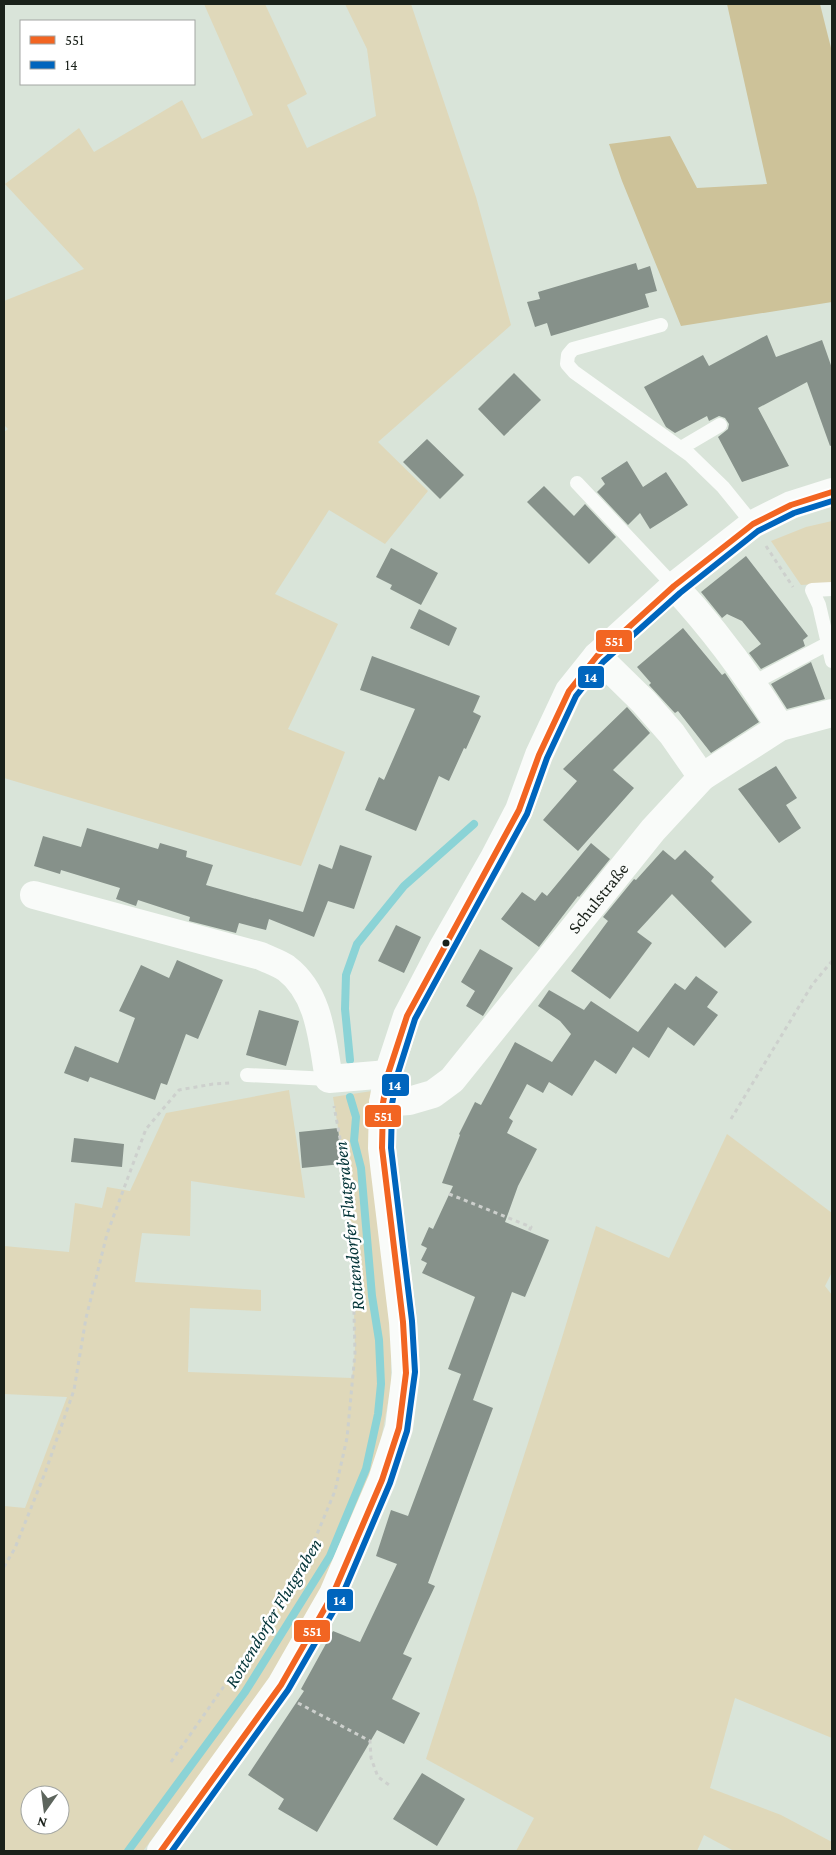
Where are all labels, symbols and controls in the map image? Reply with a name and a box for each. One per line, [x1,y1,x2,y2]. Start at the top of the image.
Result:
legend [20,20,195,85]
text: 551 [65,32,84,48]
text: 14 [65,57,78,73]
line badge: 551 [595,629,633,653]
text: 551 [605,633,623,649]
line badge: 14 [577,665,605,689]
text: 14 [585,669,598,685]
street label: Schulstraße [564,859,633,938]
unlabelled marker [441,938,451,948]
line badge: 14 [381,1073,410,1097]
text: 14 [389,1077,402,1093]
line badge: 551 [364,1104,402,1128]
text: 551 [374,1108,392,1124]
water label: Rottendorfer Flutgraben [330,1140,368,1312]
water label: Rottendorfer Flutgraben [220,1535,326,1691]
line badge: 14 [326,1588,354,1612]
text: 14 [334,1592,347,1608]
line badge: 551 [293,1619,331,1643]
text: 551 [303,1623,321,1639]
north arrow [20,1785,70,1835]
text: N [35,1814,48,1832]

